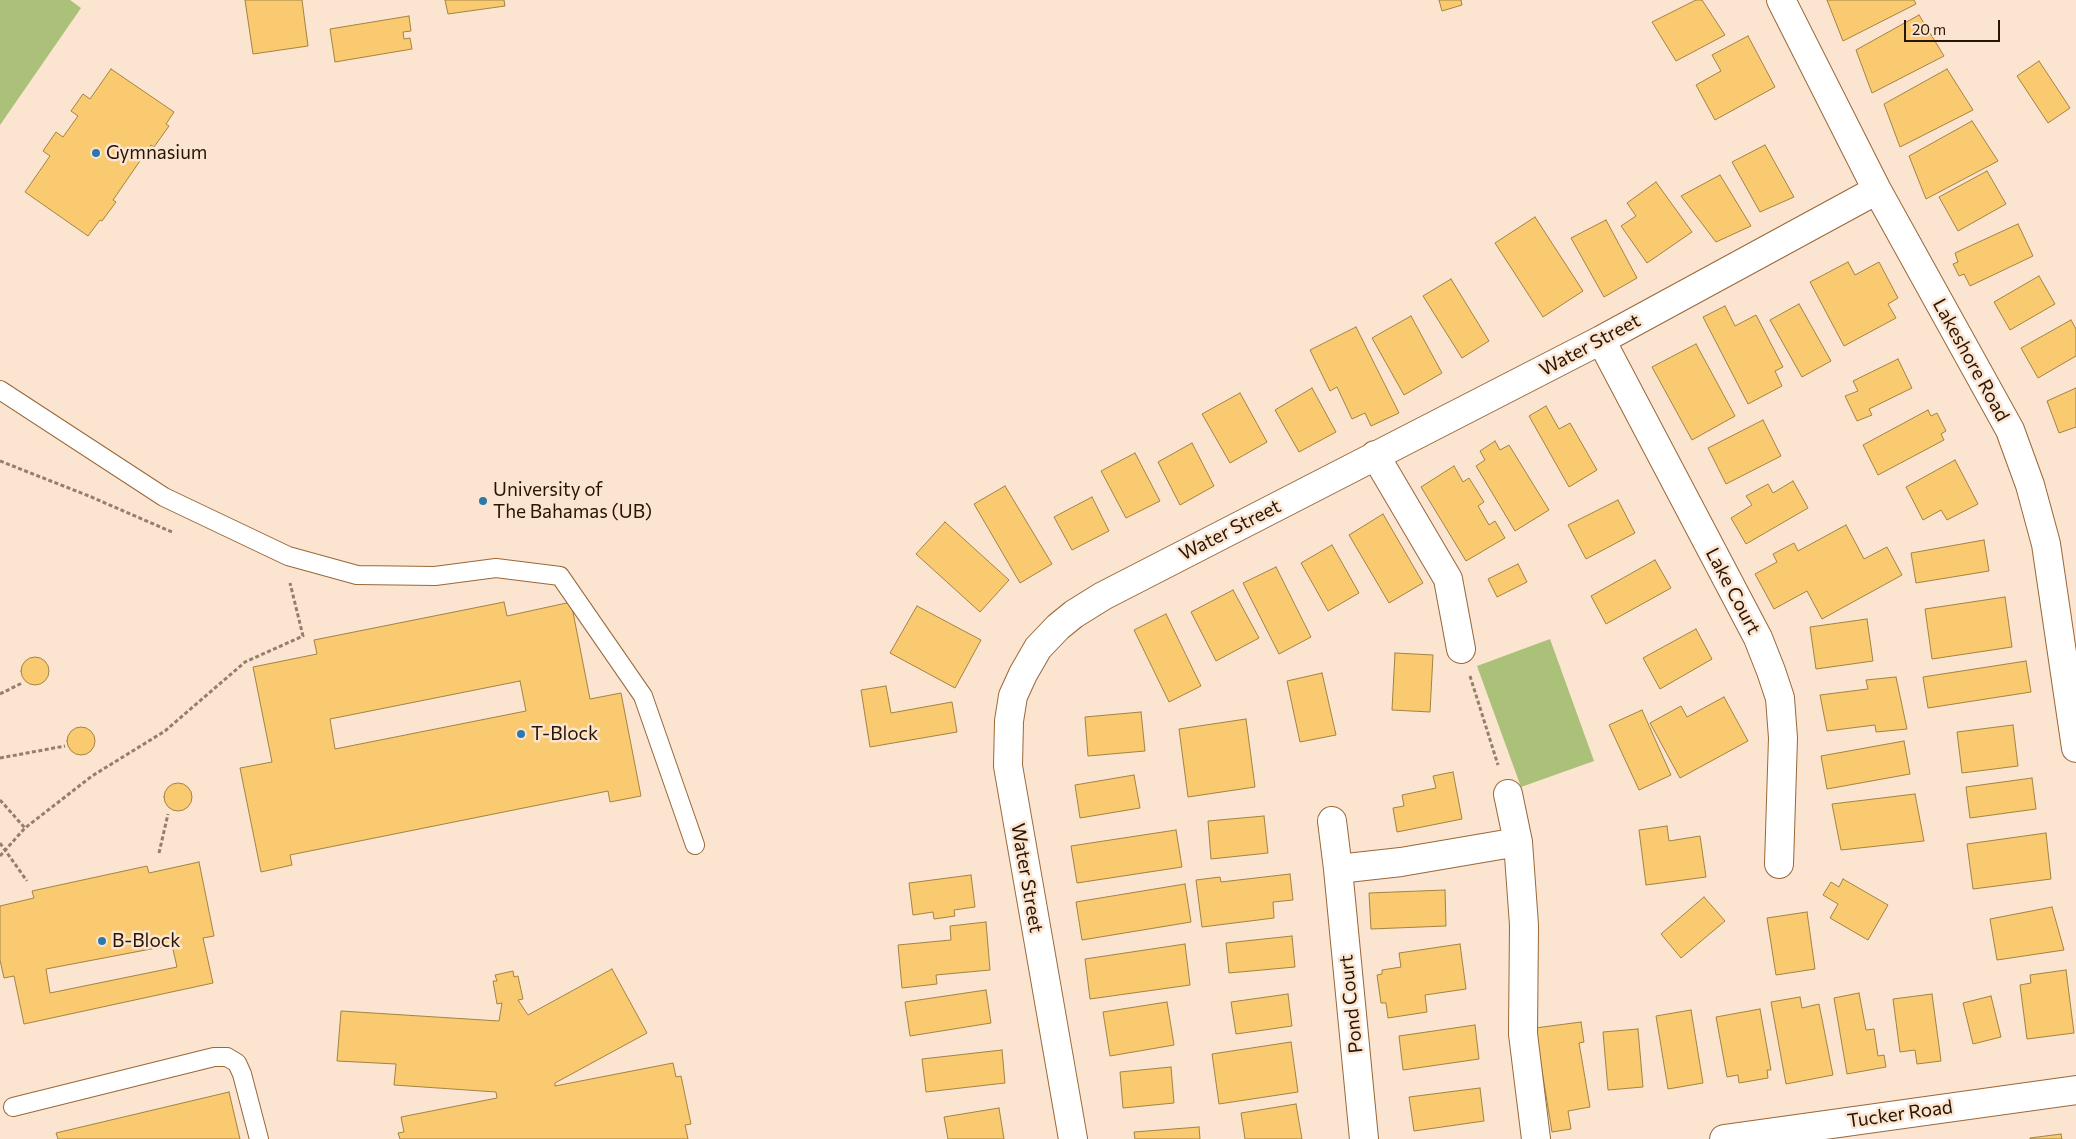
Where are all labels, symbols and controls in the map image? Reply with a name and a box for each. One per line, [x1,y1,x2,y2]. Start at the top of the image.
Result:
scale bar [1906,10,2002,42]
text: 20 m [1912,20,1946,38]
place label: Gymnasium [106,142,207,164]
marker: Gymnasium [90,147,102,159]
street label: Lakeshore Road [1928,295,2014,425]
street label: Water Street [1536,309,1644,381]
place label: University of The Bahamas (UB) [493,479,652,523]
marker: University of The Bahamas (UB) [477,495,489,507]
street label: Water Street [1175,495,1285,565]
street label: Lake Court [1701,544,1765,638]
place label: T-Block [531,723,598,745]
marker: T-Block [515,728,527,740]
street label: Water Street [1006,821,1048,935]
place label: B-Block [112,930,180,952]
marker: B-Block [96,935,108,947]
street label: Pond Court [1334,954,1368,1054]
street label: Tucker Road [1846,1095,1954,1133]

